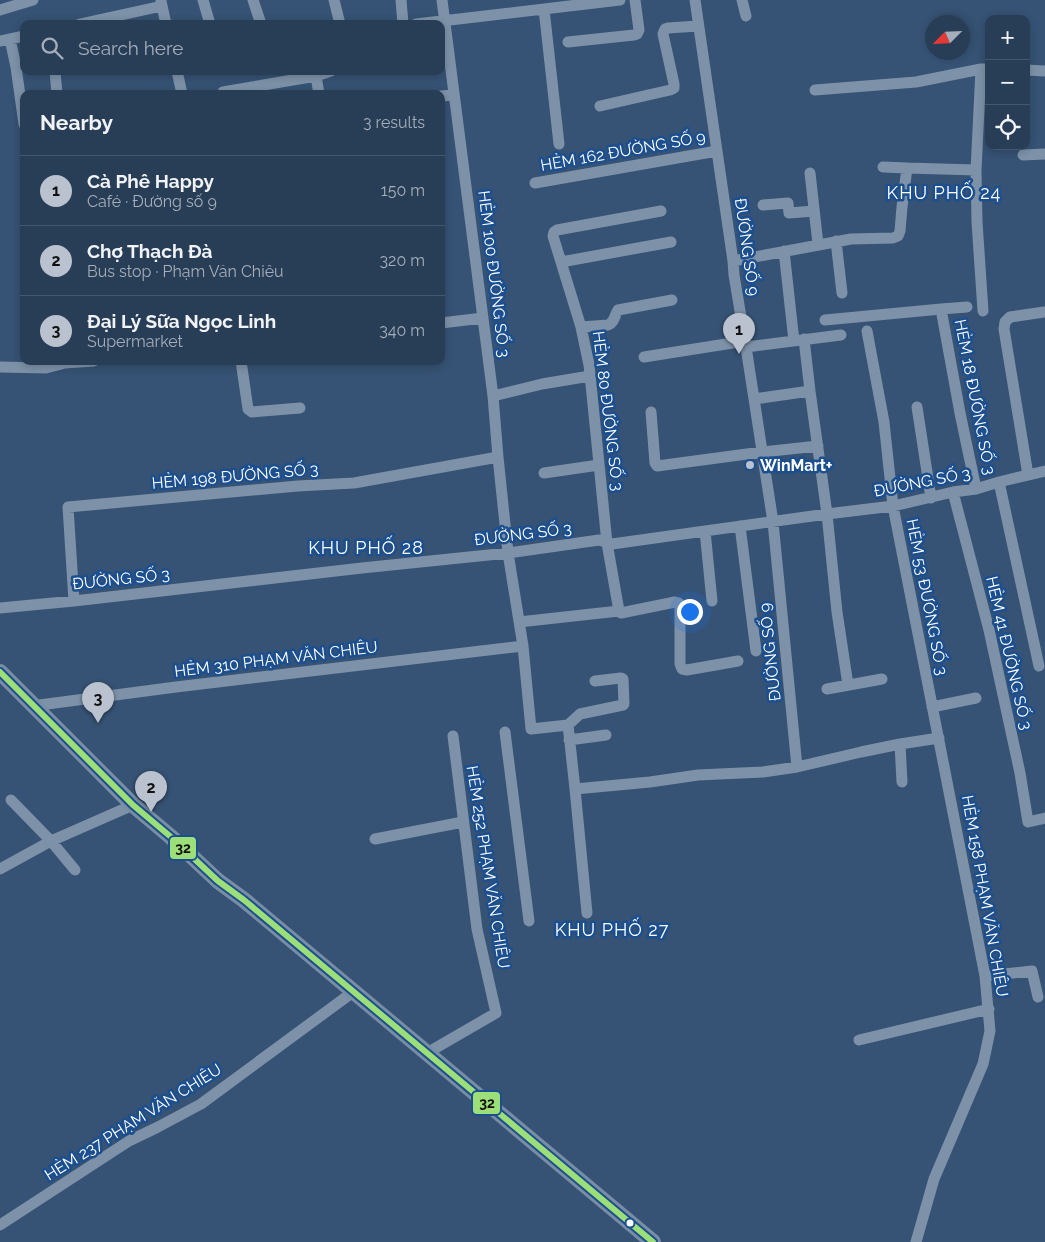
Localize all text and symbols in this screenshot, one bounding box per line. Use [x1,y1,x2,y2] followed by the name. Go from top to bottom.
[925,15,970,60] north arrow
[985,15,1030,150] map controls
[985,15,1030,60] button: +
[20,20,445,75] search box
[38,34,66,62] icon: search
[78,37,184,59] text: Search here
[985,60,1030,105] button: −
[985,105,1030,150] button: locate
[40,110,113,135] text: Nearby
[363,113,425,132] text: 3 results
[539,125,707,175] street label: HẺM 162 ĐƯỜNG SỐ 9
[87,170,214,192] text: Cà Phê Happy
[887,180,1001,203] district label: KHU PHỐ 24
[52,181,60,200] text: 1
[381,181,425,200] text: 150 m
[474,189,516,359] street label: HẺM 100 ĐƯỜNG SỐ 3
[87,192,217,211] text: Café · Đường số 9
[731,197,765,297] street label: ĐƯỜNG SỐ 9
[87,240,212,262] text: Chợ Thạch Đà
[51,251,61,270] text: 2
[380,251,425,270] text: 320 m
[87,262,284,281] text: Bus stop · Phạm Văn Chiêu
[87,310,276,332] text: Đại Lý Sữa Ngọc Linh
[723,313,755,354] pin: 1
[951,317,1001,476] street label: HẺM 18 ĐƯỜNG SỐ 3
[52,321,60,340] text: 3
[379,321,425,340] text: 340 m
[589,330,629,492] street label: HẺM 80 ĐƯỜNG SỐ 3
[87,332,183,351] text: Supermarket
[760,456,833,475] place label: WinMart+
[151,457,319,493] street label: HẺM 198 ĐƯỜNG SỐ 3
[744,459,756,471] marker: WinMart+
[872,461,972,501] street label: ĐƯỜNG SỐ 3
[473,517,573,549] street label: ĐƯỜNG SỐ 3
[903,517,953,677] street label: HẺM 53 ĐƯỜNG SỐ 3
[308,535,424,558] district label: KHU PHỐ 28
[71,562,171,594] street label: ĐƯỜNG SỐ 3
[982,574,1038,732] street label: HẺM 41 ĐƯỜNG SỐ 3
[677,599,703,625] your location
[753,602,785,702] street label: ĐƯỜNG SỐ 9
[173,636,379,681] street label: HẺM 310 PHẠM VĂN CHIÊU
[82,682,114,723] pin: 3
[463,764,514,970] street label: HẺM 252 PHẠM VĂN CHIÊU
[135,771,167,812] pin: 2
[958,793,1013,998] street label: HẺM 158 PHẠM VĂN CHIÊU
[169,836,197,860] line badge: 32
[175,840,191,856] text: 32
[555,917,669,940] district label: KHU PHỐ 27
[41,1059,225,1184] street label: HẺM 237 PHẠM VĂN CHIÊU
[472,1091,501,1115] line badge: 32
[479,1095,495,1111] text: 32
[625,1218,635,1228] unlabelled marker

